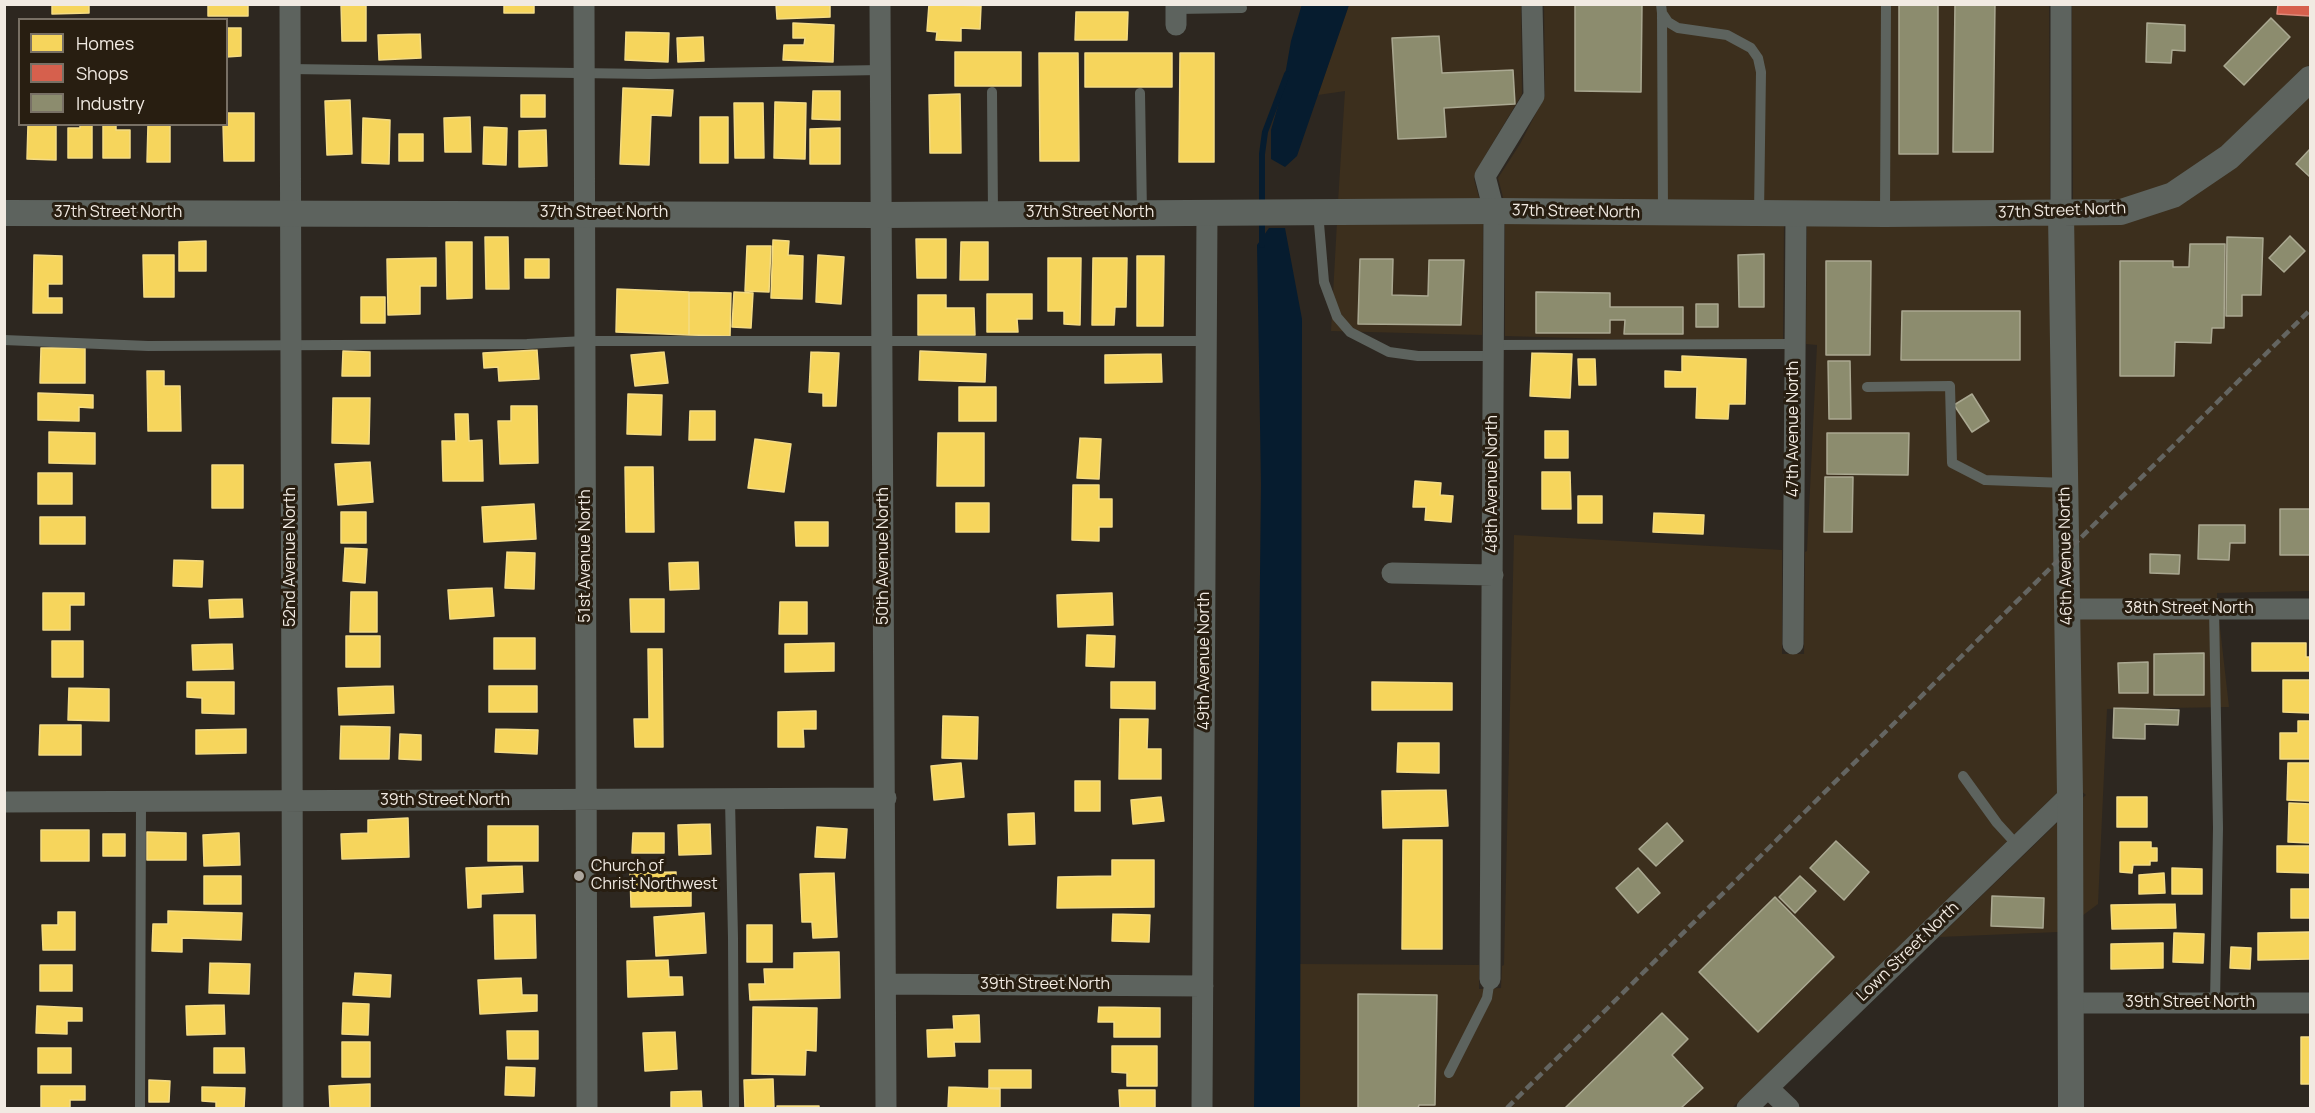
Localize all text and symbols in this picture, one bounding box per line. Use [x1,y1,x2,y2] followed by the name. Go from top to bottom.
[18,18,228,126] legend
[76,31,134,55] text: Homes
[76,61,128,85] text: Shops
[76,91,145,115] text: Industry
[1998,199,2126,223] street label: 37th Street North
[1512,201,1640,223] street label: 37th Street North
[54,203,182,223] street label: 37th Street North
[540,203,668,223] street label: 37th Street North
[1026,203,1154,223] street label: 37th Street North
[1784,361,1804,497] street label: 47th Avenue North
[1483,415,1503,553] street label: 48th Avenue North
[281,487,301,627] street label: 52nd Avenue North
[874,487,894,625] street label: 50th Avenue North
[2055,487,2077,625] street label: 46th Avenue North
[576,489,596,623] street label: 51st Avenue North
[1195,592,1215,730] street label: 49th Avenue North
[2124,599,2254,619] street label: 38th Street North
[380,791,510,811] street label: 39th Street North
[591,857,718,895] place label: Church of Christ Northwest
[572,869,586,883] marker: Church of Christ Northwest
[1853,898,1963,1006] street label: Lown Street North
[980,975,1110,995] street label: 39th Street North
[2125,993,2255,1013] street label: 39th Street North

